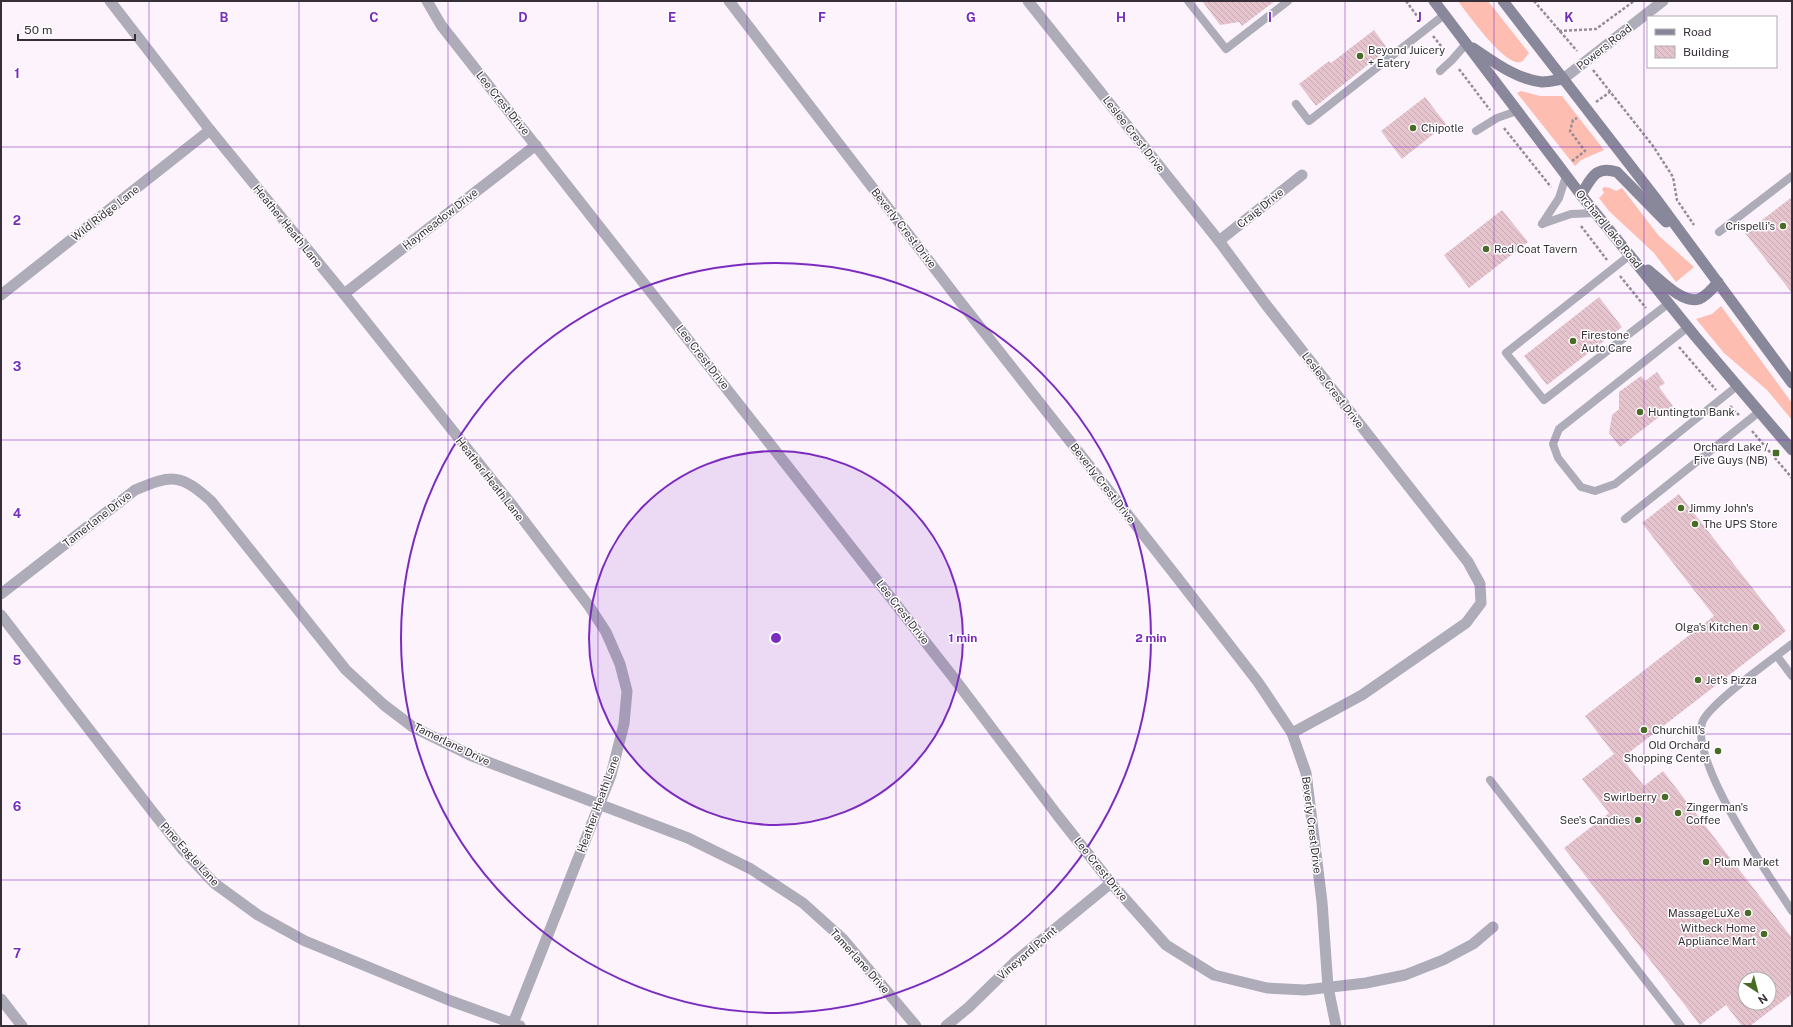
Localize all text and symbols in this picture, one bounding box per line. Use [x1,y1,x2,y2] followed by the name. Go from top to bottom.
[220,10,229,25] text: B
[369,10,379,25] text: C
[518,10,528,25] text: D
[668,10,676,25] text: E
[818,10,826,25] text: F
[966,10,976,25] text: G
[1116,10,1126,25] text: H
[1268,10,1272,25] text: I
[1416,10,1422,25] text: J
[1564,10,1574,25] text: K
[18,16,135,42] scale bar
[1647,16,1777,68] legend
[1574,22,1634,72] street label: Powers Road
[24,23,52,37] text: 50 m
[1683,25,1711,39] text: Road
[1368,44,1445,69] place label: Beyond Juicery + Eatery
[1683,45,1729,59] text: Building
[1355,51,1365,61] marker: Beyond Juicery + Eatery
[14,66,20,81] text: 1
[474,69,532,137] street label: Lee Crest Drive
[1101,94,1167,174] street label: Leslee Crest Drive
[1421,122,1464,134] place label: Chipotle
[1408,123,1418,133] marker: Chipotle
[251,182,325,270] street label: Heather Heath Lane
[69,183,141,243] street label: Wild Ridge Lane
[400,186,480,252] street label: Haymeadow Drive
[869,186,939,270] street label: Beverly Crest Drive
[1234,186,1286,230] street label: Craig Drive
[1574,188,1644,270] street label: Orchard Lake Road
[13,213,21,228] text: 2
[1726,220,1775,232] place label: Crispelli's
[1778,221,1788,231] marker: Crispelli's
[1494,243,1577,255] place label: Red Coat Tavern
[1481,244,1491,254] marker: Red Coat Tavern
[674,323,732,391] street label: Lee Crest Drive
[1581,329,1632,354] place label: Firestone Auto Care
[1568,336,1578,346] marker: Firestone Auto Care
[1300,350,1366,430] street label: Leslee Crest Drive
[13,359,22,374] text: 3
[1648,406,1735,418] place label: Huntington Bank
[1635,407,1645,417] marker: Huntington Bank
[454,435,526,523] street label: Heather Heath Lane
[1068,441,1138,525] street label: Beverly Crest Drive
[1693,441,1768,466] place label: Orchard Lake / Five Guys (NB)
[1771,448,1781,458] marker: Orchard Lake / Five Guys (NB)
[61,489,133,549] street label: Tamerlane Drive
[1689,502,1754,514] place label: Jimmy John's
[1676,503,1686,513] marker: Jimmy John's
[13,506,22,521] text: 4
[1703,518,1778,530] place label: The UPS Store
[1690,519,1700,529] marker: The UPS Store
[874,578,932,646] street label: Lee Crest Drive
[1675,621,1748,633] place label: Olga's Kitchen
[1751,622,1761,632] marker: Olga's Kitchen
[769,631,783,645] centre of rings
[949,631,977,645] text: 1 min
[1135,631,1167,645] text: 2 min
[13,653,22,668] text: 5
[1706,674,1757,686] place label: Jet's Pizza
[1693,675,1703,685] marker: Jet's Pizza
[412,720,492,768] street label: Tamerlane Drive
[1652,724,1706,736] place label: Churchill's
[1639,725,1649,735] marker: Churchill's
[1624,739,1710,764] place label: Old Orchard Shopping Center
[1713,746,1723,756] marker: Old Orchard Shopping Center
[575,754,621,854] street label: Heather Heath Lane
[1300,776,1324,874] street label: Beverly Crest Drive
[1603,791,1657,803] place label: Swirlberry
[1660,792,1670,802] marker: Swirlberry
[13,799,22,814] text: 6
[1686,801,1748,826] place label: Zingerman's Coffee
[1673,808,1683,818] marker: Zingerman's Coffee
[1560,814,1630,826] place label: See's Candies
[1633,815,1643,825] marker: See's Candies
[158,820,222,888] street label: Pine Eagle Lane
[1072,835,1130,903] street label: Lee Crest Drive
[1714,856,1779,868] place label: Plum Market
[1701,857,1711,867] marker: Plum Market
[1668,907,1740,919] place label: MassageLuXe
[1743,908,1753,918] marker: MassageLuXe
[1678,922,1756,947] place label: Witbeck Home Appliance Mart
[995,924,1059,982] street label: Vineyard Point
[828,926,892,996] street label: Tamerlane Drive
[1759,929,1769,939] marker: Witbeck Home Appliance Mart
[13,946,21,961] text: 7
[1737,971,1777,1011] north arrow
[1756,992,1770,1006] text: N

